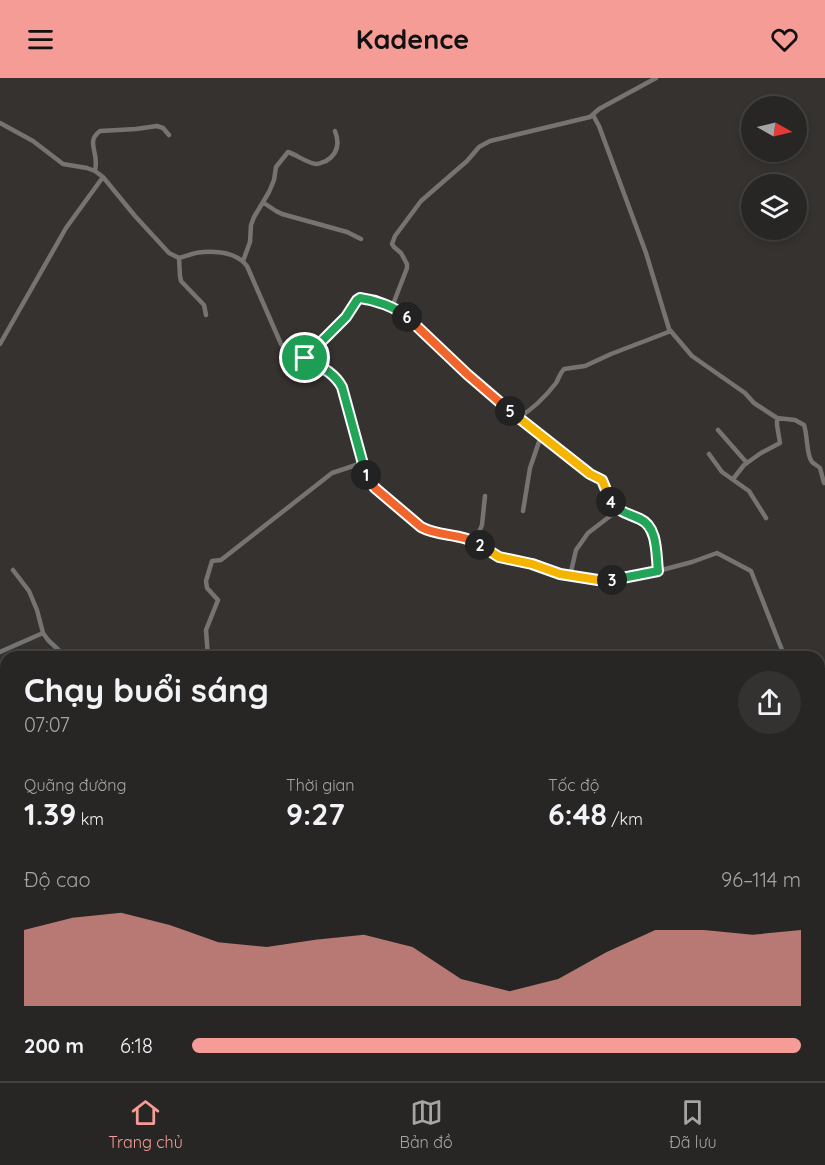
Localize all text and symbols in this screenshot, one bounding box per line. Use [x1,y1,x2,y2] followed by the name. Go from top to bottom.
[356,22,469,56] text: Kadence
[24,23,57,56] icon: menu
[768,23,801,56] icon: heart
[741,96,807,162] north arrow
[741,96,807,240] map controls
[741,174,807,240] button: layers
[392,302,422,332] pin: 6
[403,307,411,327] text: 6
[279,332,330,383] pin
[288,341,321,374] icon: arrive
[495,396,525,426] pin: 5
[505,401,515,421] text: 5
[351,460,381,490] pin: 1
[363,465,369,485] text: 1
[596,487,626,517] pin: 4
[606,492,616,512] text: 4
[465,530,495,560] pin: 2
[475,535,485,555] text: 2
[597,565,627,595] pin: 3
[608,570,616,590] text: 3
[24,669,269,710] text: Chạy buổi sáng
[738,671,801,734] button: share
[24,712,70,737] text: 07:07
[24,775,127,795] text: Quãng đường
[286,775,355,795] text: Thời gian
[548,775,599,795] text: Tốc độ
[24,795,76,833] text: 1.39
[286,795,345,833] text: 9:27
[548,795,607,833] text: 6:48
[76,809,104,829] text: km
[607,809,643,829] text: /km
[24,867,90,892] text: Độ cao
[721,867,801,892] text: 96–114 m
[24,1033,84,1058] text: 200 m
[120,1033,153,1058] text: 6:18
[108,1096,183,1152] tab: Trang chủ
[399,1096,453,1152] tab: Bản đồ
[669,1096,717,1152] tab: Đã lưu

